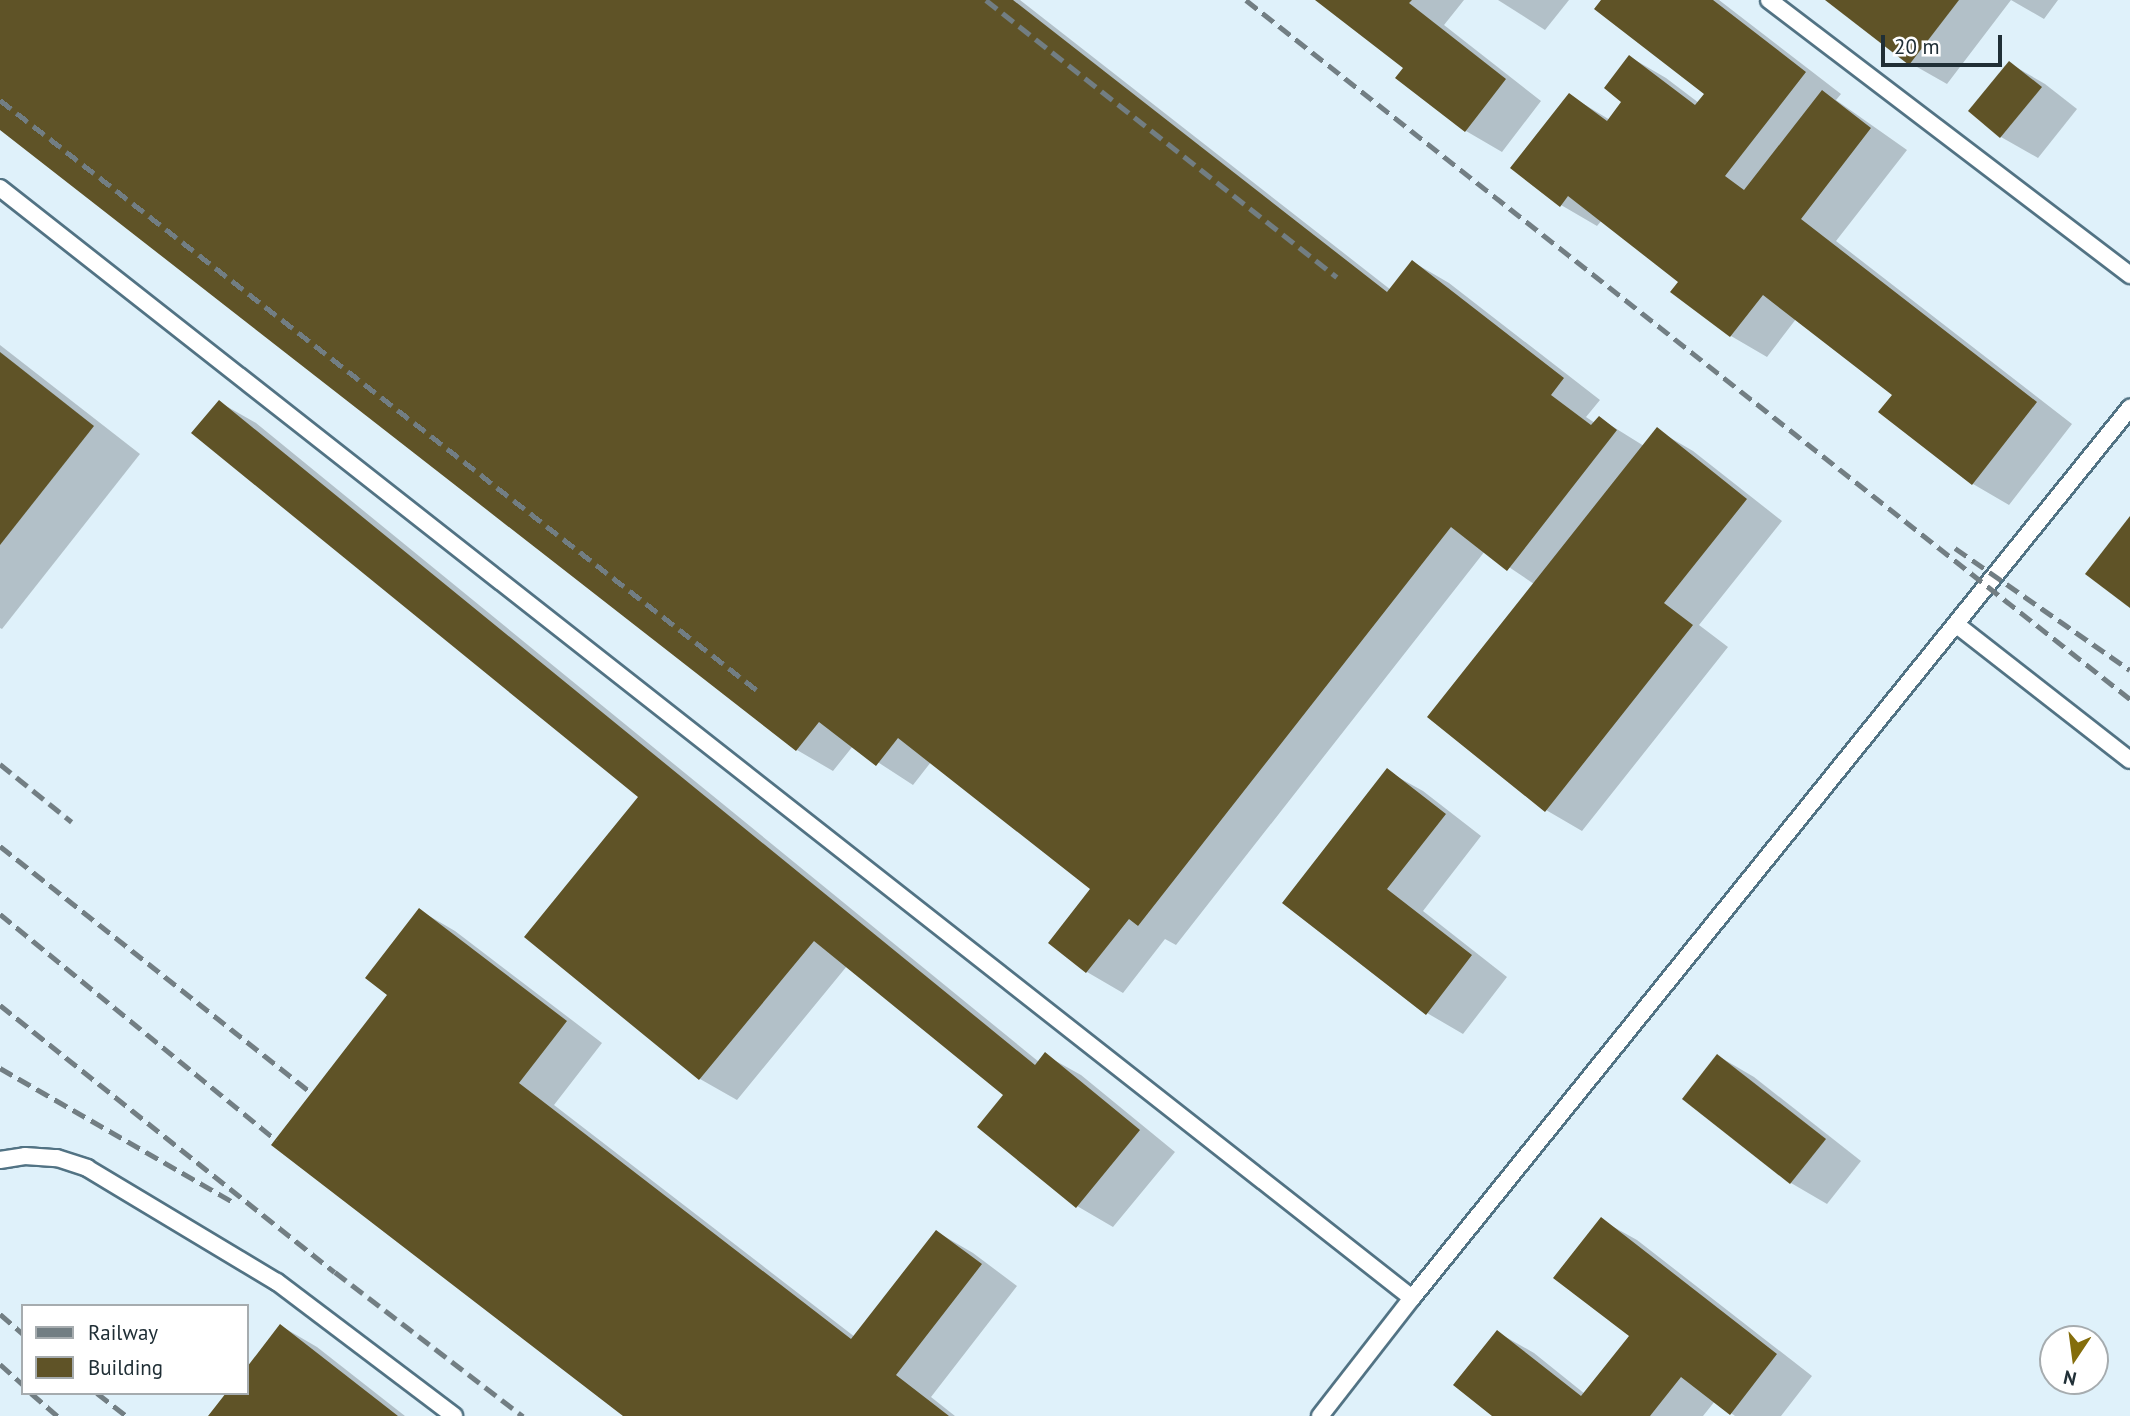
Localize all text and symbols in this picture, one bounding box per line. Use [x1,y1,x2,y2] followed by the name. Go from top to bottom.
[1885,21,2006,65] scale bar
[1894,33,1940,60] text: 20 m
[21,1304,248,1395] legend
[88,1319,158,1346] text: Railway
[2039,1325,2109,1395] north arrow
[88,1354,163,1381] text: Building
[2061,1365,2079,1392] text: N

